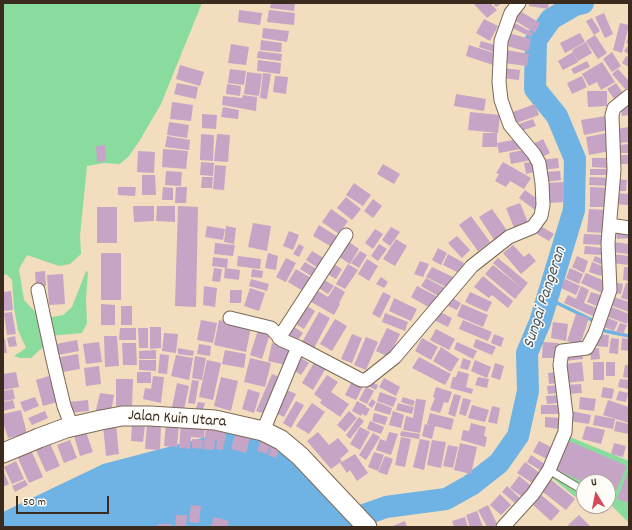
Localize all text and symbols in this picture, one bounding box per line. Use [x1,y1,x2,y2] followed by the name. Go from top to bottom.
[520,245,572,351] water label: Sungai Pangeran
[127,407,227,433] street label: Jalan Kuin Utara
[576,474,616,514] north arrow
[590,475,598,492] text: U
[18,488,111,514] scale bar
[23,494,46,511] text: 50 m

